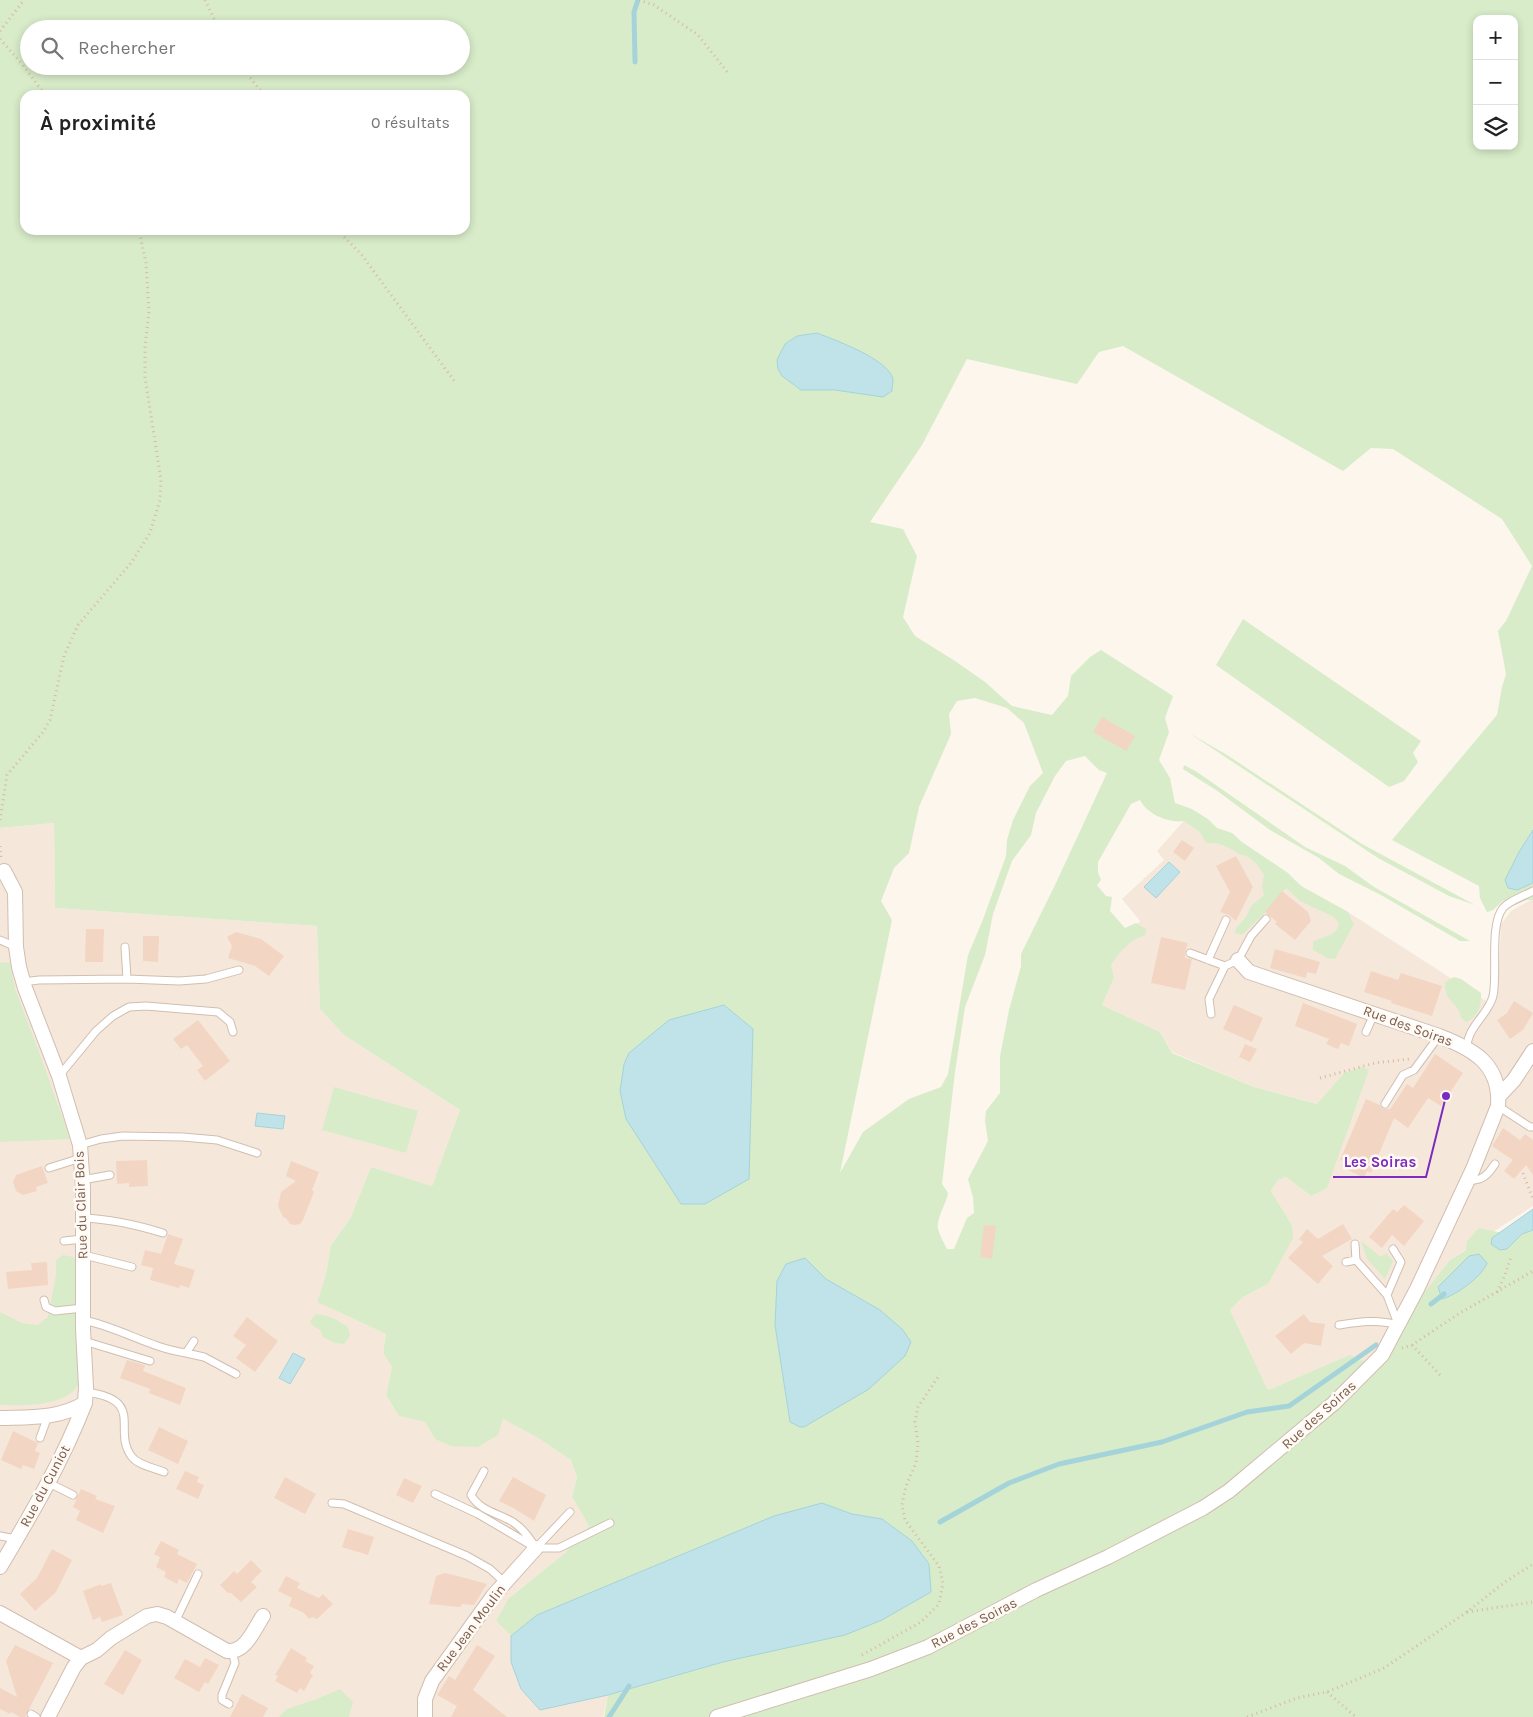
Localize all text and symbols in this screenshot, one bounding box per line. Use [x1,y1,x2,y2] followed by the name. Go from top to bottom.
[1473,15,1518,150] map controls
[1473,15,1518,60] button: +
[20,20,470,75] search box
[38,34,66,62] icon: search
[78,37,175,59] text: Rechercher
[1473,60,1518,105] button: −
[1473,105,1518,150] button: layers
[40,111,156,135] text: À proximité
[371,113,450,132] text: 0 résultats
[1361,1002,1455,1050] street label: Rue des Soiras
[1333,1147,1426,1177] callout: Les Soiras
[71,1151,91,1259] street label: Rue du Clair Bois
[1344,1153,1416,1171] text: Les Soiras
[1278,1377,1360,1453] street label: Rue des Soiras
[16,1442,74,1530] street label: Rue du Cuniot
[433,1581,509,1675] street label: Rue Jean Moulin
[928,1594,1020,1652] street label: Rue des Soiras

